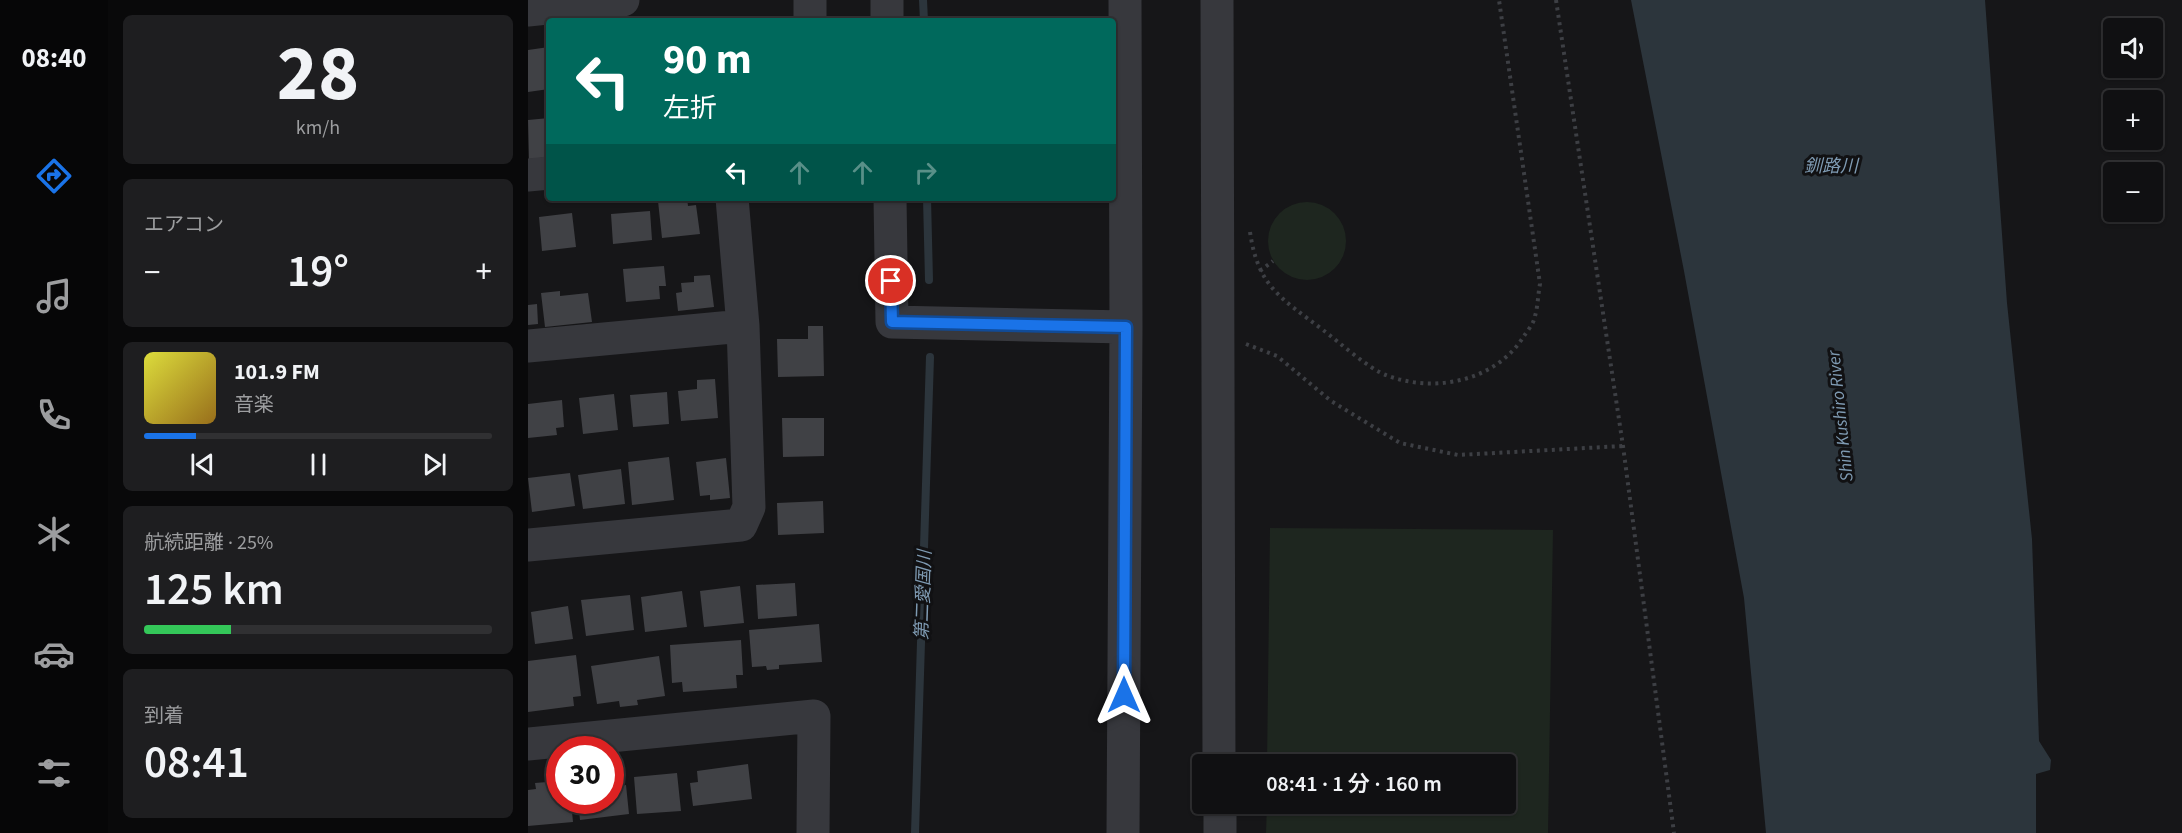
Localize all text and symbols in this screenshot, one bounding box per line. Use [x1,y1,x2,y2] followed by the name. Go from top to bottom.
[2103,18,2163,222] map controls
[2103,18,2163,78] button: sound
[277,19,359,130] text: 28
[663,30,752,90] text: 90 m
[21,39,87,78] text: 08:40
[564,42,642,120] icon: left
[663,89,717,128] text: 左折
[2103,90,2163,150] button: +
[296,114,340,142] text: km/h
[1804,154,1860,179] water label: 釧路川
[33,155,75,197] icon: directions
[720,156,753,189] icon: left
[783,156,816,189] icon: ahead
[846,156,879,189] icon: ahead
[909,156,942,189] icon: right
[2103,162,2163,222] button: −
[144,211,224,239] text: エアコン
[287,240,349,304] text: 19°
[144,249,160,296] text: −
[476,249,492,296] text: +
[865,255,916,306] pin
[874,264,907,297] icon: arrive
[33,275,75,317] icon: music
[1821,348,1860,483] water label: Shin Kushiro River
[234,356,320,388] text: 101.9 FM
[234,391,274,419] text: 音楽
[33,394,75,436] icon: phone
[186,448,219,481] icon: previous
[302,448,335,481] icon: pause
[418,448,451,481] icon: next
[33,513,75,555] icon: climate
[144,529,273,557] text: 航続距離 · 25%
[909,548,938,640] water label: 第二愛国川
[144,558,284,622] text: 125 km
[33,633,75,675] icon: car
[1092,663,1156,727] position arrow
[144,702,184,730] text: 到着
[144,731,249,795] text: 08:41
[546,736,624,814] speed limit sign: 30
[33,752,75,794] icon: filters
[1266,768,1442,800] text: 08:41 · 1 分 · 160 m

